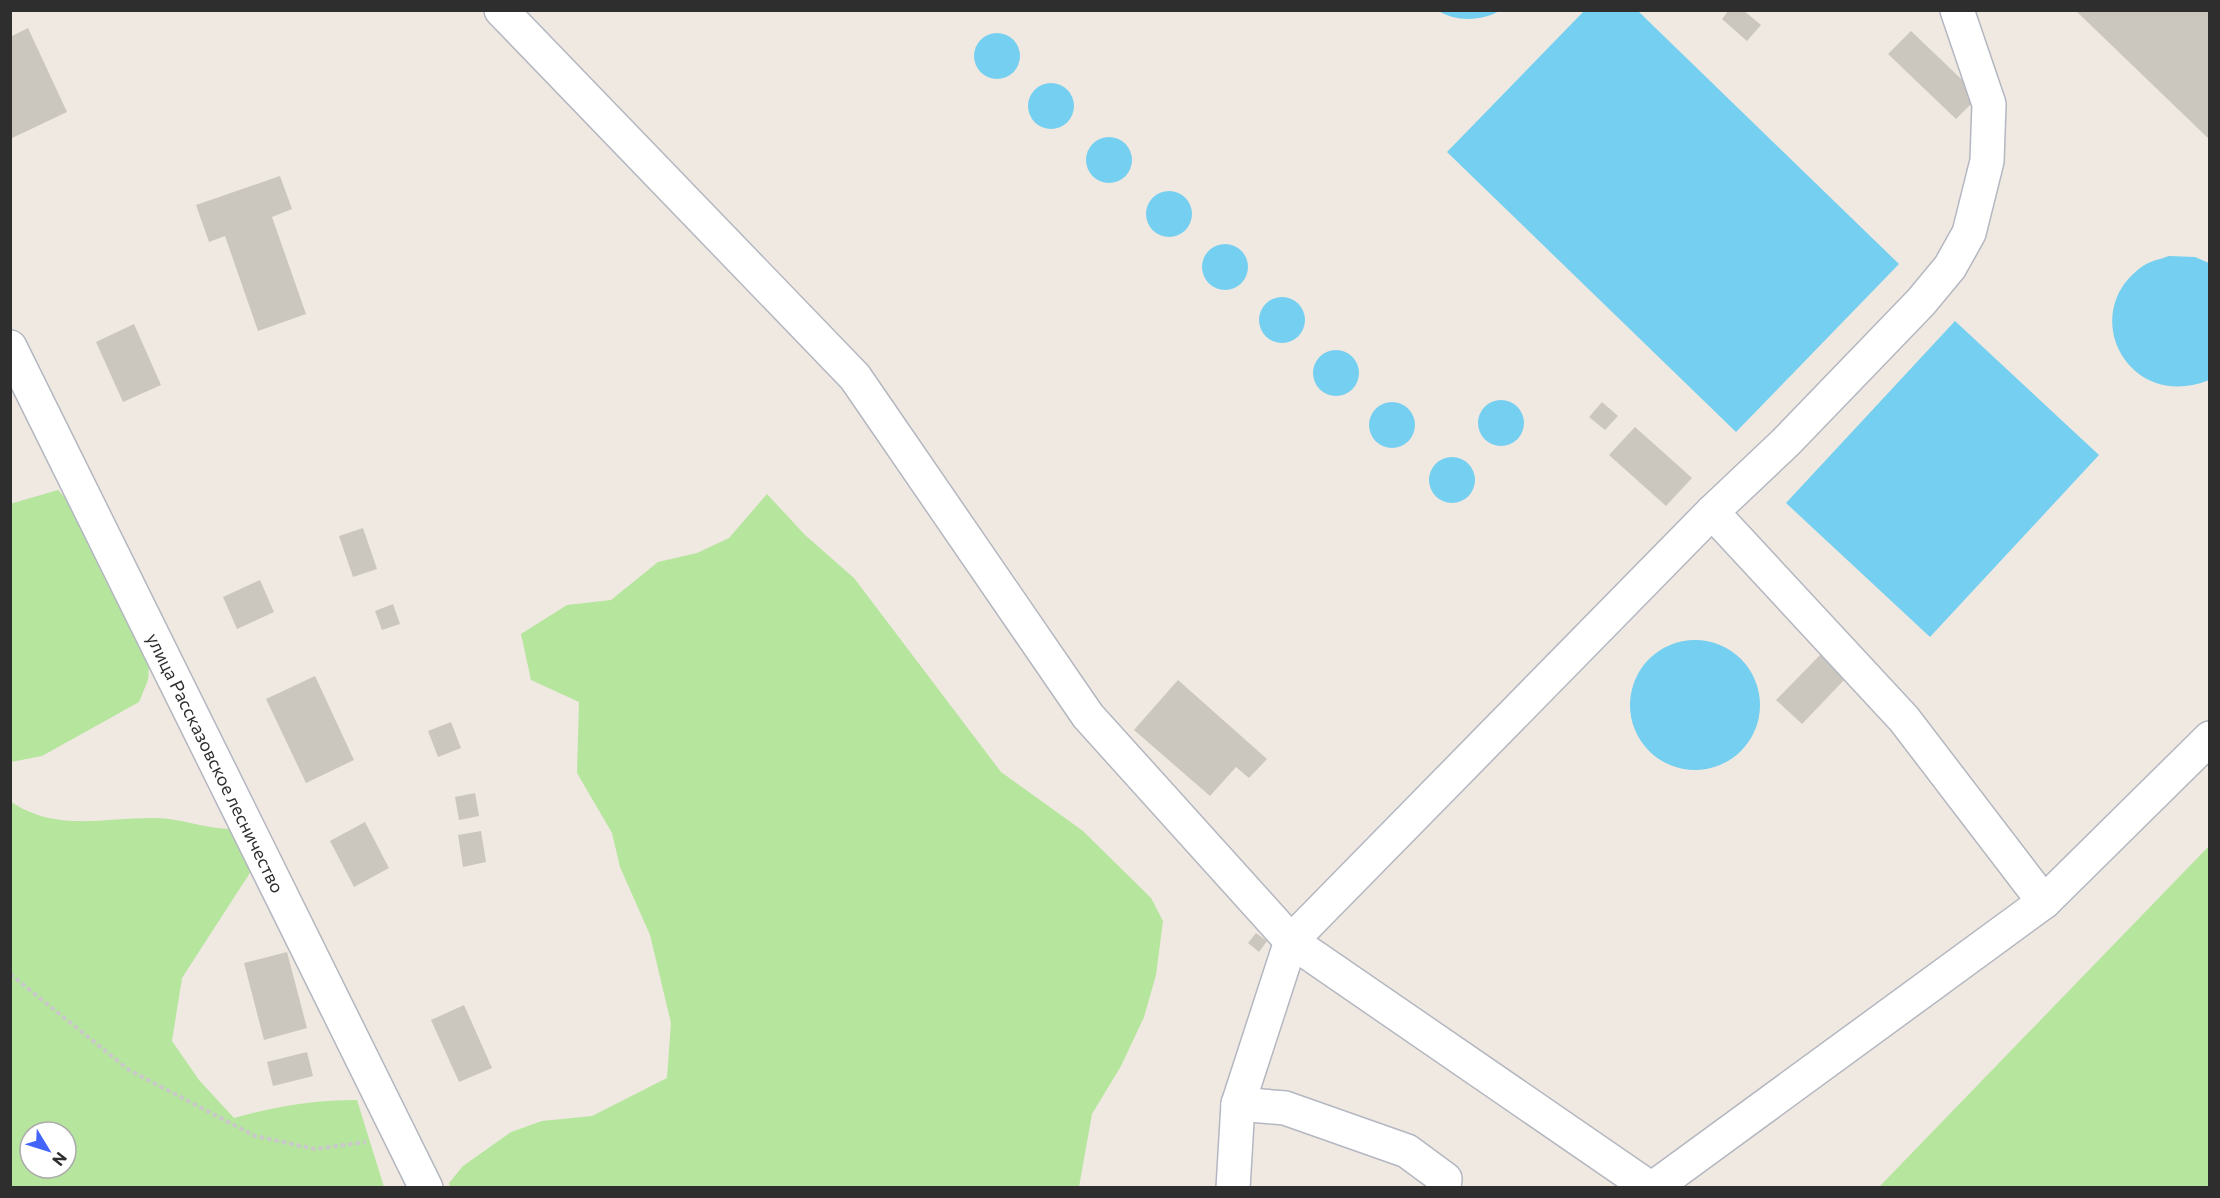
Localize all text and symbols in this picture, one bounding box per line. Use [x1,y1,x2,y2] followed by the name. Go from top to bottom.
[142,629,289,897] street label: улица Рассказовское лесничество
[18,1120,78,1180] north arrow
[49,1149,71,1170] text: N

